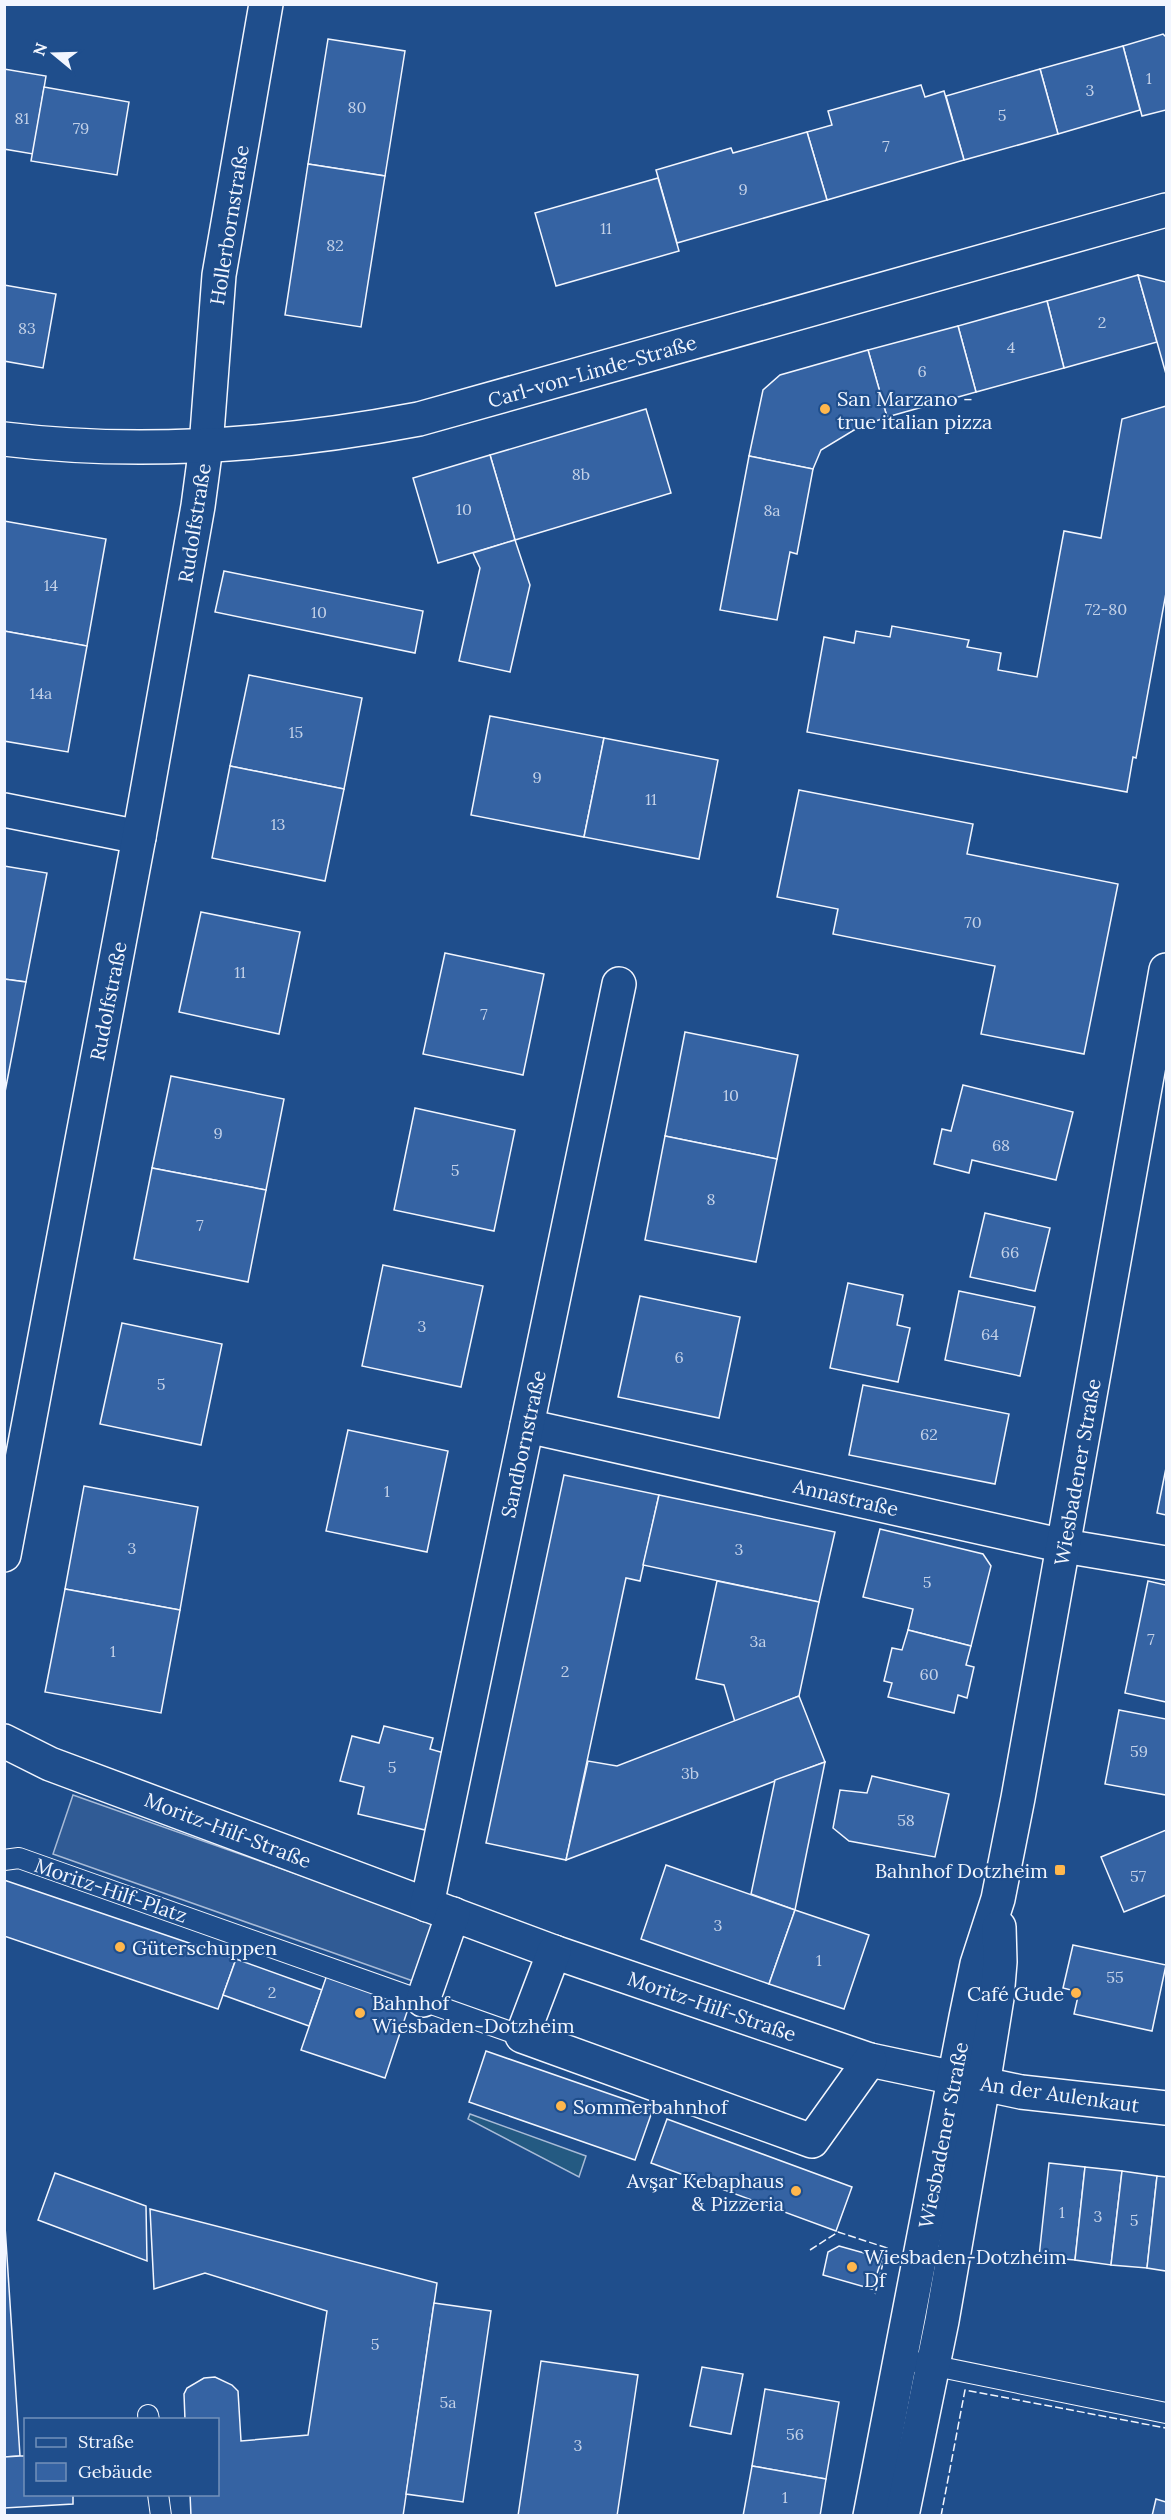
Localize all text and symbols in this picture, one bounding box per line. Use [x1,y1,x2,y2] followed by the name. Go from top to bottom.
[24,24,84,84] north arrow
[28,40,51,58] text: N
[1146,68,1152,88] house number: 1
[1086,80,1095,100] house number: 3
[348,97,367,117] house number: 80
[998,105,1006,125] house number: 5
[15,108,30,128] house number: 81
[73,118,89,138] house number: 79
[882,136,890,156] house number: 7
[204,143,254,307] street label: Hollerbornstraße
[738,179,748,199] house number: 9
[600,218,612,238] house number: 11
[326,235,344,255] house number: 82
[1098,312,1106,332] house number: 2
[18,318,36,338] house number: 83
[485,329,699,413] street label: Carl-von-Linde-Straße
[1007,337,1016,357] house number: 4
[917,361,927,381] house number: 6
[837,386,992,434] place label: San Marzano - true italian pizza
[818,402,832,416] marker: San Marzano - true italian pizza
[172,461,216,585] street label: Rudolfstraße
[572,464,590,484] house number: 8b
[456,499,472,519] house number: 10
[763,500,781,520] house number: 8a
[44,575,59,595] house number: 14
[1085,599,1127,619] house number: 72-80
[311,602,327,622] house number: 10
[30,683,52,703] house number: 14a
[289,722,303,742] house number: 15
[532,767,542,787] house number: 9
[645,789,657,809] house number: 11
[271,814,285,834] house number: 13
[964,912,982,932] house number: 70
[84,939,132,1063] street label: Rudolfstraße
[234,962,246,982] house number: 11
[480,1004,488,1024] house number: 7
[723,1085,739,1105] house number: 10
[213,1123,223,1143] house number: 9
[992,1135,1010,1155] house number: 68
[451,1160,459,1180] house number: 5
[707,1189,716,1209] house number: 8
[196,1215,204,1235] house number: 7
[1001,1242,1019,1262] house number: 66
[418,1316,427,1336] house number: 3
[981,1324,999,1344] house number: 64
[674,1347,684,1367] house number: 6
[495,1368,551,1520] street label: Sandbornstraße
[157,1374,165,1394] house number: 5
[1048,1376,1106,1567] street label: Wiesbadener Straße
[920,1424,938,1444] house number: 62
[790,1473,901,1521] street label: Annastraße
[384,1481,390,1501] house number: 1
[128,1538,137,1558] house number: 3
[735,1539,744,1559] house number: 3
[923,1572,931,1592] house number: 5
[1147,1629,1155,1649] house number: 7
[749,1631,767,1651] house number: 3a
[110,1641,116,1661] house number: 1
[561,1661,569,1681] house number: 2
[919,1664,939,1684] house number: 60
[1130,1741,1148,1761] house number: 59
[388,1757,396,1777] house number: 5
[681,1763,699,1783] house number: 3b
[141,1787,315,1873] street label: Moritz-Hilf-Straße
[897,1810,915,1830] house number: 58
[31,1852,191,1928] street label: Moritz-Hilf-Platz
[875,1858,1048,1883] place label: Bahnhof Dotzheim
[1053,1863,1067,1877] marker: Bahnhof Dotzheim
[1130,1866,1147,1886] house number: 57
[714,1915,723,1935] house number: 3
[132,1935,277,1960] place label: Güterschuppen
[113,1940,127,1954] marker: Güterschuppen
[816,1950,822,1970] house number: 1
[624,1965,800,2047] street label: Moritz-Hilf-Straße
[1106,1967,1124,1987] house number: 55
[967,1981,1064,2006] place label: Café Gude
[268,1982,276,2002] house number: 2
[1069,1986,1083,2000] marker: Café Gude
[372,1990,575,2038] place label: Bahnhof Wiesbaden-Dotzheim
[353,2006,367,2020] marker: Bahnhof Wiesbaden-Dotzheim
[913,2040,973,2230] street label: Wiesbadener Straße
[978,2070,1141,2118] street label: An der Aulenkaut
[573,2094,729,2119] place label: Sommerbahnhof
[554,2099,568,2113] marker: Sommerbahnhof
[626,2168,784,2216] place label: Avşar Kebaphaus & Pizzeria
[789,2184,803,2198] marker: Avşar Kebaphaus & Pizzeria
[1059,2202,1065,2222] house number: 1
[1094,2206,1103,2226] house number: 3
[1130,2210,1138,2230] house number: 5
[864,2244,1067,2292] place label: Wiesbaden-Dotzheim Df
[845,2260,859,2274] marker: Wiesbaden-Dotzheim Df
[371,2334,379,2354] house number: 5
[440,2392,456,2412] house number: 5a
[24,2418,219,2496] legend
[786,2424,804,2444] house number: 56
[78,2430,134,2453] text: Straße
[574,2435,583,2455] house number: 3
[78,2460,153,2483] text: Gebäude
[782,2487,788,2507] house number: 1

